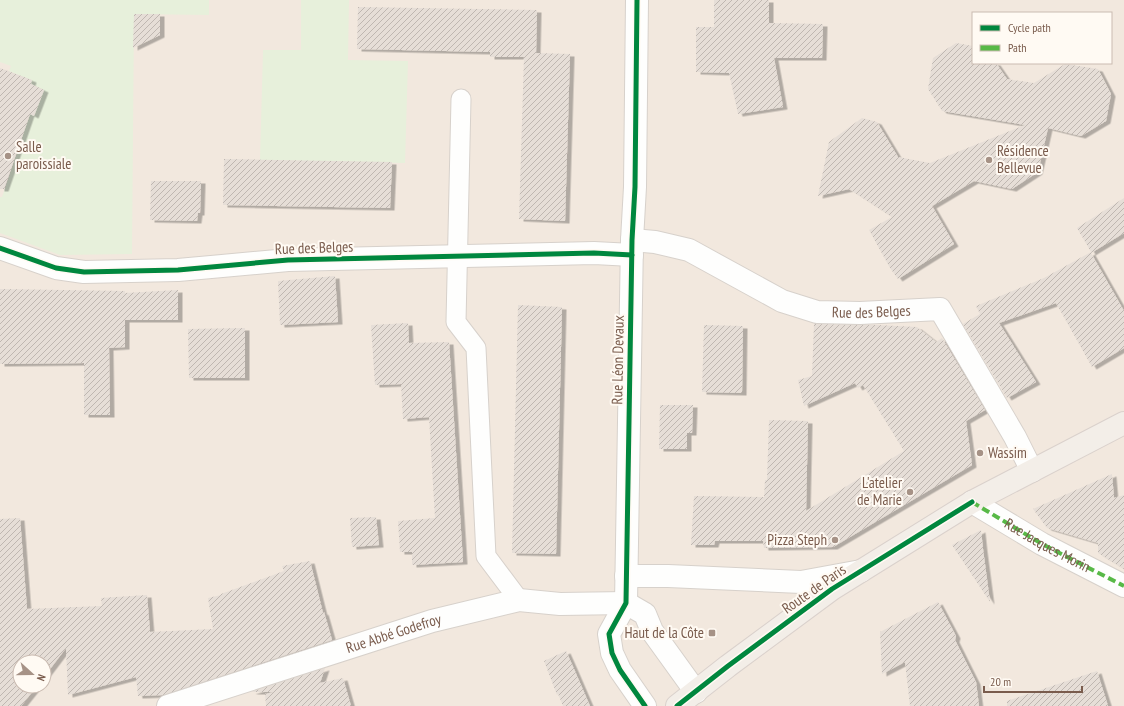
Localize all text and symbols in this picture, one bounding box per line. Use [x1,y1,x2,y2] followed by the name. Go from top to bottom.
[972,12,1112,64] legend
[1008,20,1051,35] text: Cycle path
[1008,40,1026,55] text: Path
[16,137,71,173] place label: Salle paroissiale
[997,141,1049,177] place label: Résidence Bellevue
[3,151,13,161] marker: Salle paroissiale
[984,155,994,165] marker: Résidence Bellevue
[274,237,354,258] street label: Rue des Belges
[832,300,911,322] street label: Rue des Belges
[607,315,628,405] street label: Rue Léon Devaux
[988,443,1027,462] place label: Wassim
[975,448,985,458] marker: Wassim
[857,473,903,509] place label: L'atelier de Marie
[905,487,915,497] marker: L'atelier de Marie
[1001,514,1094,576] street label: Rue Jacques Morin
[767,530,827,549] place label: Pizza Steph
[830,535,840,545] marker: Pizza Steph
[778,560,849,617] street label: Route de Paris
[344,609,443,657] street label: Rue Abbé Godefroy
[624,623,704,642] place label: Haut de la Côte
[707,628,717,638] marker: Haut de la Côte
[12,654,52,694] north arrow
[984,668,1082,694] scale bar
[34,672,49,683] text: N
[990,674,1011,689] text: 20 m

